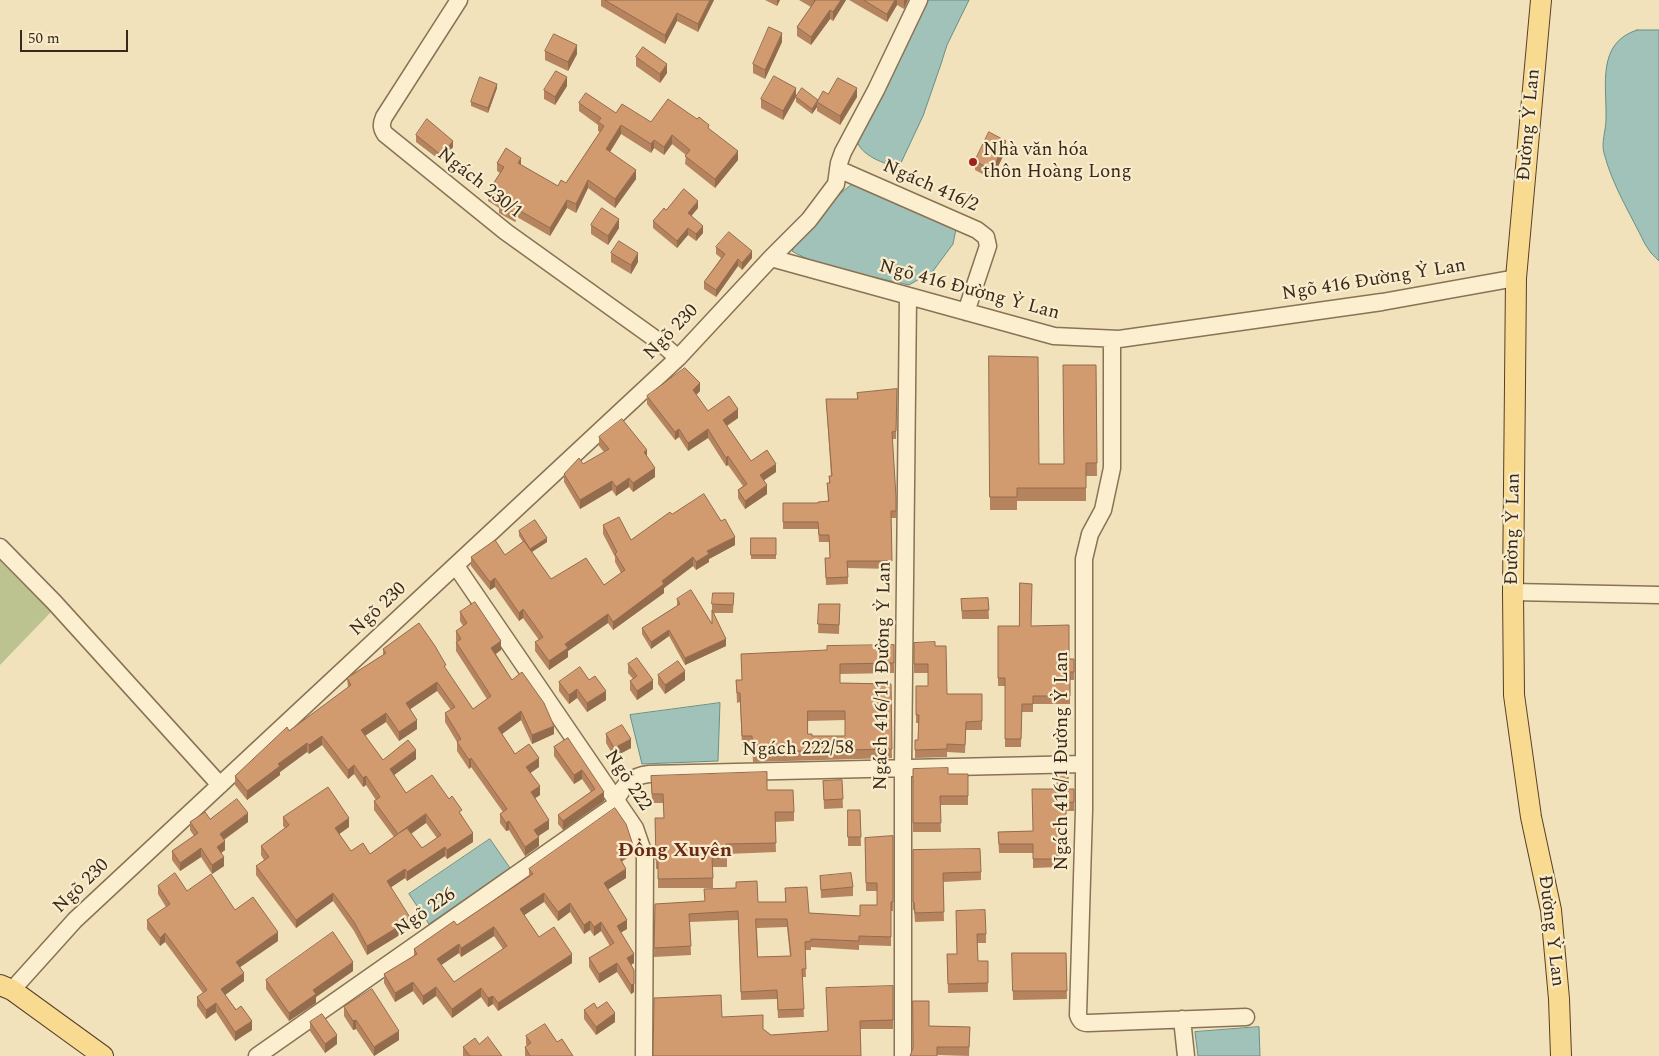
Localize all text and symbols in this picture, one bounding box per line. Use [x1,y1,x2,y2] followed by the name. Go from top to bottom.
[22,20,130,52] scale bar
[28,27,60,50] text: 50 m
[1514,68,1546,182] street label: Đường Ỷ Lan
[983,140,1132,184] place label: Nhà văn hóa thôn Hoàng Long
[432,144,526,224] street label: Ngách 230/1
[879,156,981,218] street label: Ngách 416/2
[967,156,979,168] marker: Nhà văn hóa thôn Hoàng Long
[1280,255,1468,307] street label: Ngõ 416 Đường Ỷ Lan
[876,256,1062,326] street label: Ngõ 416 Đường Ỷ Lan
[640,300,704,366] street label: Ngõ 230
[1502,473,1526,585] street label: Đường Ỷ Lan
[871,561,897,791] street label: Ngách 416/11 Đường Ỷ Lan
[346,578,412,642] street label: Ngõ 230
[1052,651,1074,871] street label: Ngách 416/1 Đường Ỷ Lan
[742,738,854,762] street label: Ngách 222/58
[598,746,656,816] street label: Ngõ 222
[618,840,732,864] district label: Đổng Xuyên
[49,855,115,919] street label: Ngõ 230
[1532,874,1568,988] street label: Đường Ỷ Lan
[391,884,461,942] street label: Ngõ 226

